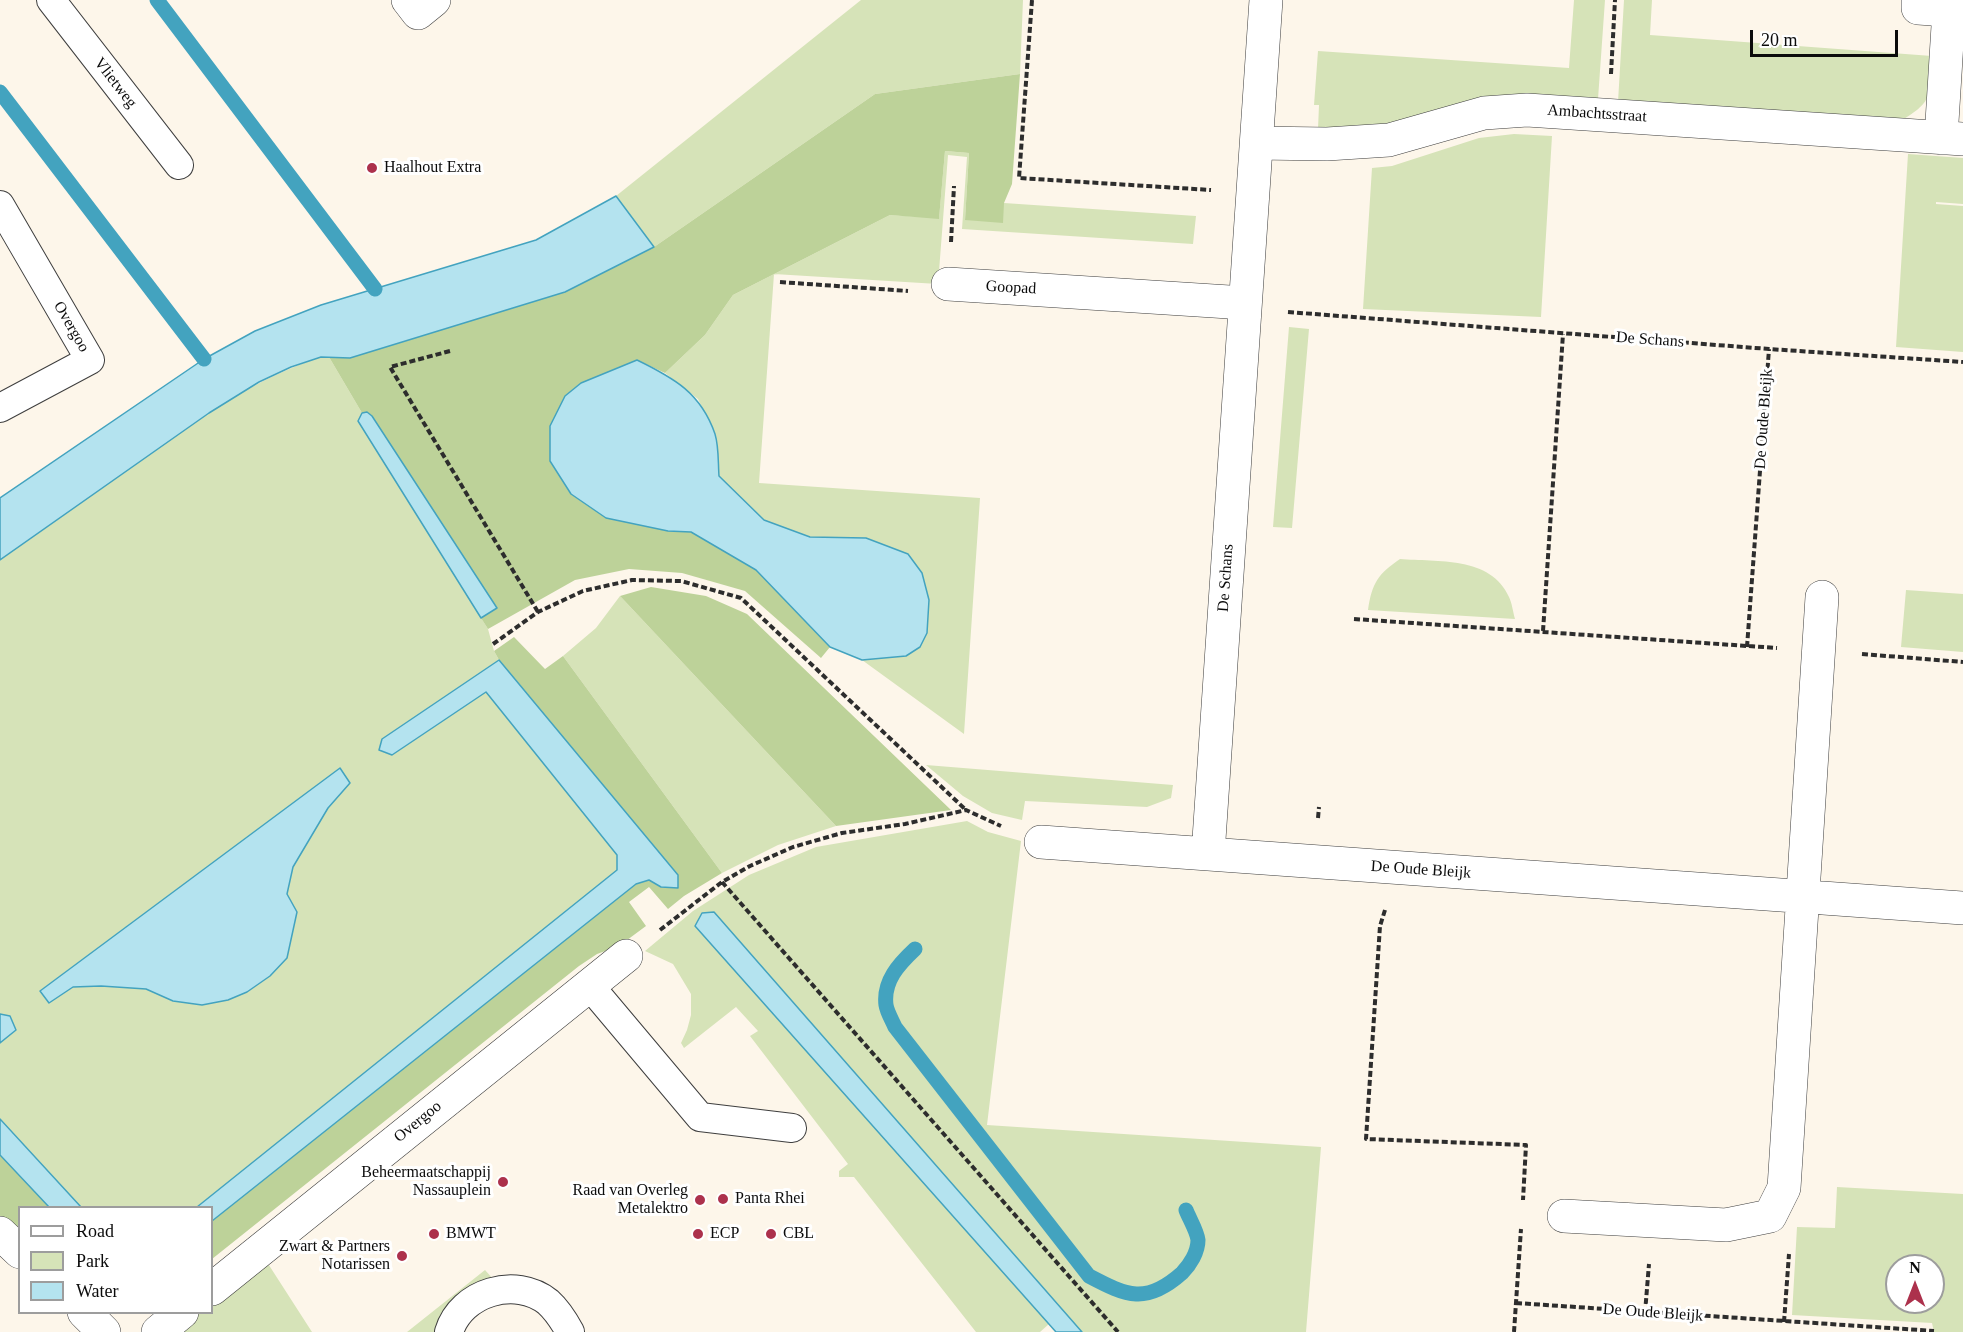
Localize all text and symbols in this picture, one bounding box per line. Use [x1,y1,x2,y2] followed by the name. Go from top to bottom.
[1753,18,1902,56] scale bar
[1761,30,1798,50] text: 20 m
[89,54,141,112] street label: Vlietweg
[1547,101,1647,127] street label: Ambachtsstraat
[384,158,481,178] place label: Haalhout Extra
[365,161,379,175] marker: Haalhout Extra
[985,277,1037,299] street label: Goopad
[49,298,93,356] street label: Overgoo
[1615,328,1685,352] street label: De Schans
[1751,368,1777,470] street label: De Oude Bleijk
[1214,543,1238,613] street label: De Schans
[1370,857,1472,883] street label: De Oude Bleijk
[390,1097,446,1147] street label: Overgoo
[361,1163,491,1201] place label: Beheermaatschappij Nassauplein
[496,1175,510,1189] marker: Beheermaatschappij Nassauplein
[572,1181,688,1219] place label: Raad van Overleg Metalektro
[735,1189,805,1209] place label: Panta Rhei
[716,1192,730,1206] marker: Panta Rhei
[693,1193,707,1207] marker: Raad van Overleg Metalektro
[18,1206,213,1314] legend
[76,1221,114,1241] text: Road
[446,1224,496,1244] place label: BMWT
[710,1224,739,1244] place label: ECP
[783,1224,814,1244] place label: CBL
[427,1227,441,1241] marker: BMWT
[691,1227,705,1241] marker: ECP
[764,1227,778,1241] marker: CBL
[279,1237,390,1275] place label: Zwart & Partners Notarissen
[395,1249,409,1263] marker: Zwart & Partners Notarissen
[76,1251,109,1271] text: Park
[1885,1254,1945,1314] north arrow
[1909,1259,1921,1276] text: N
[76,1281,119,1301] text: Water
[1602,1300,1704,1326] street label: De Oude Bleijk

